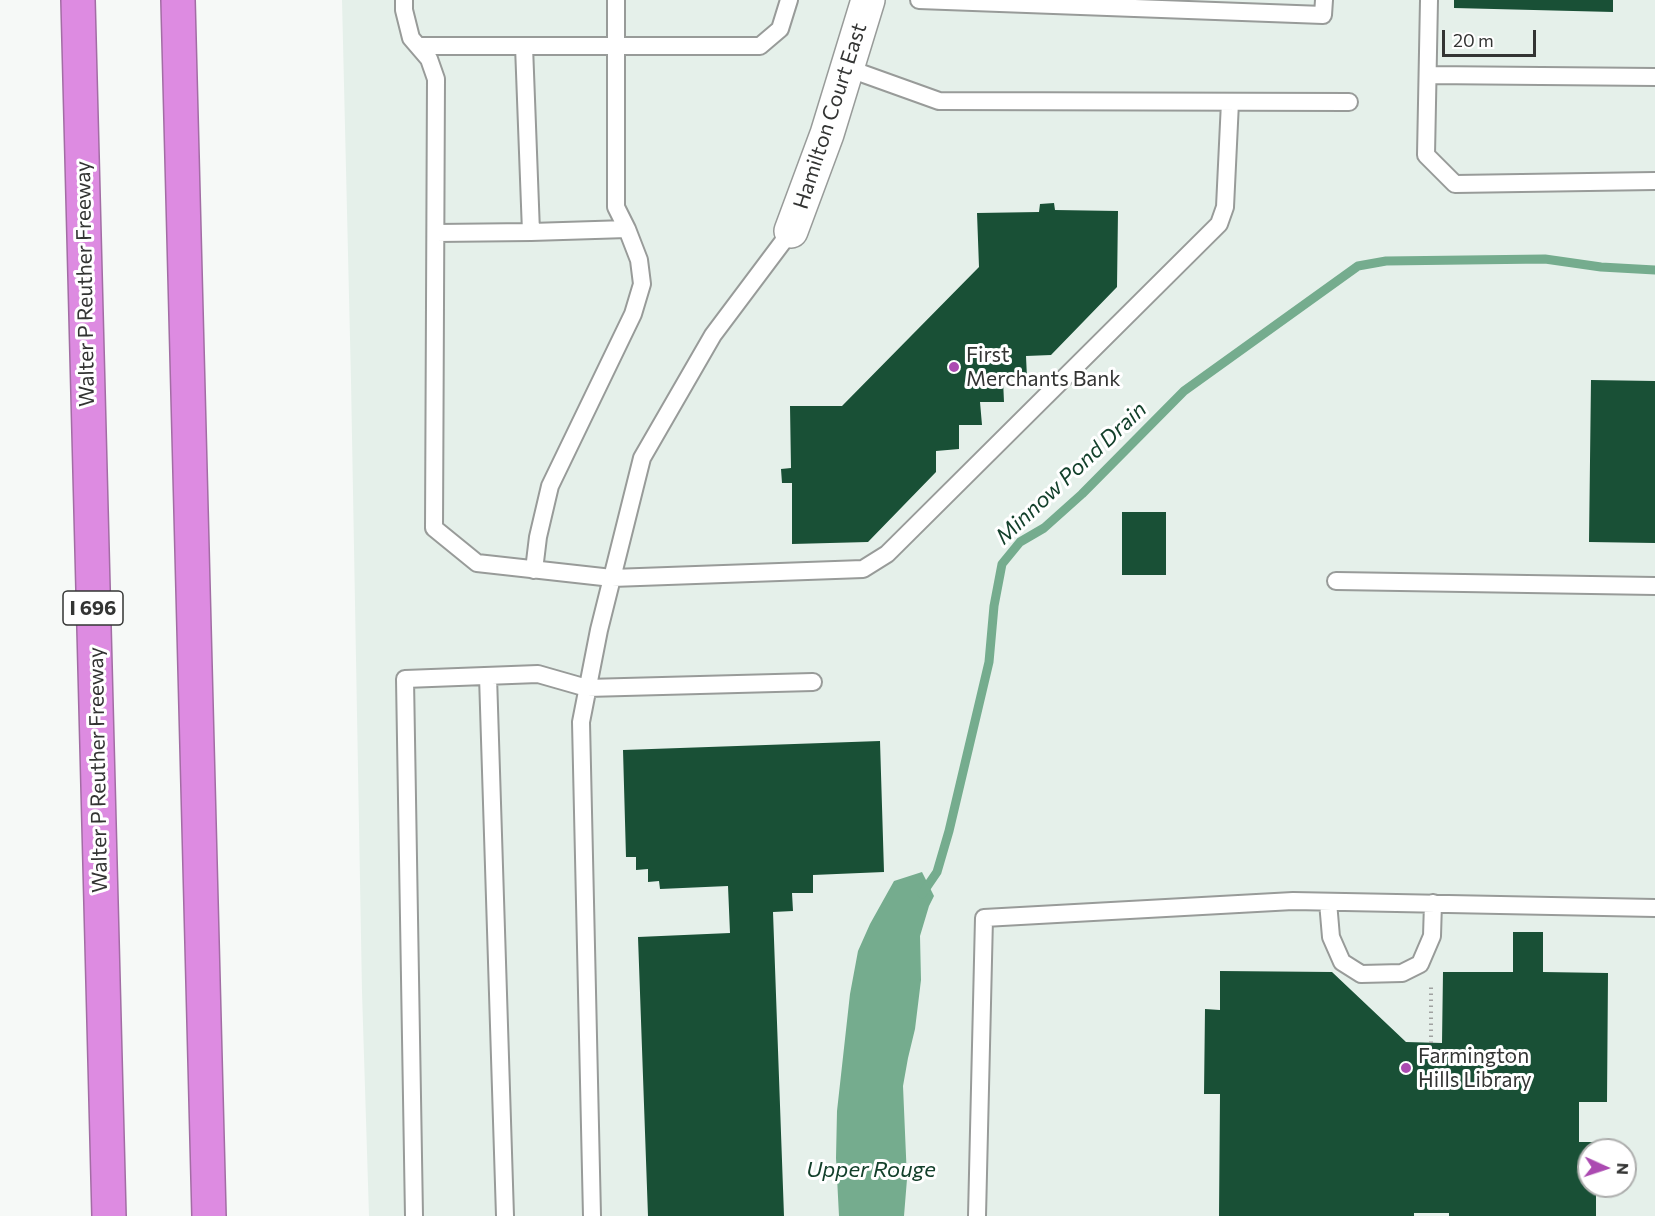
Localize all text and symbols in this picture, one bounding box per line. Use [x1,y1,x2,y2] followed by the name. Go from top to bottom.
[1445,18,1540,56] scale bar
[788,20,872,212] street label: Hamilton Court East
[1453,29,1494,51] text: 20 m
[70,161,100,407] street label: Walter P Reuther Freeway
[966,342,1121,392] place label: First Merchants Bank
[947,360,961,374] marker: First Merchants Bank
[990,396,1152,550] water label: Minnow Pond Drain
[63,591,123,625] road number: I 696
[83,647,113,893] street label: Walter P Reuther Freeway
[1418,1043,1532,1093] place label: Farmington Hills Library
[1399,1061,1413,1075] marker: Farmington Hills Library
[1577,1138,1637,1198] north arrow
[806,1157,936,1183] water label: Upper Rouge
[1614,1162,1633,1175] text: N

